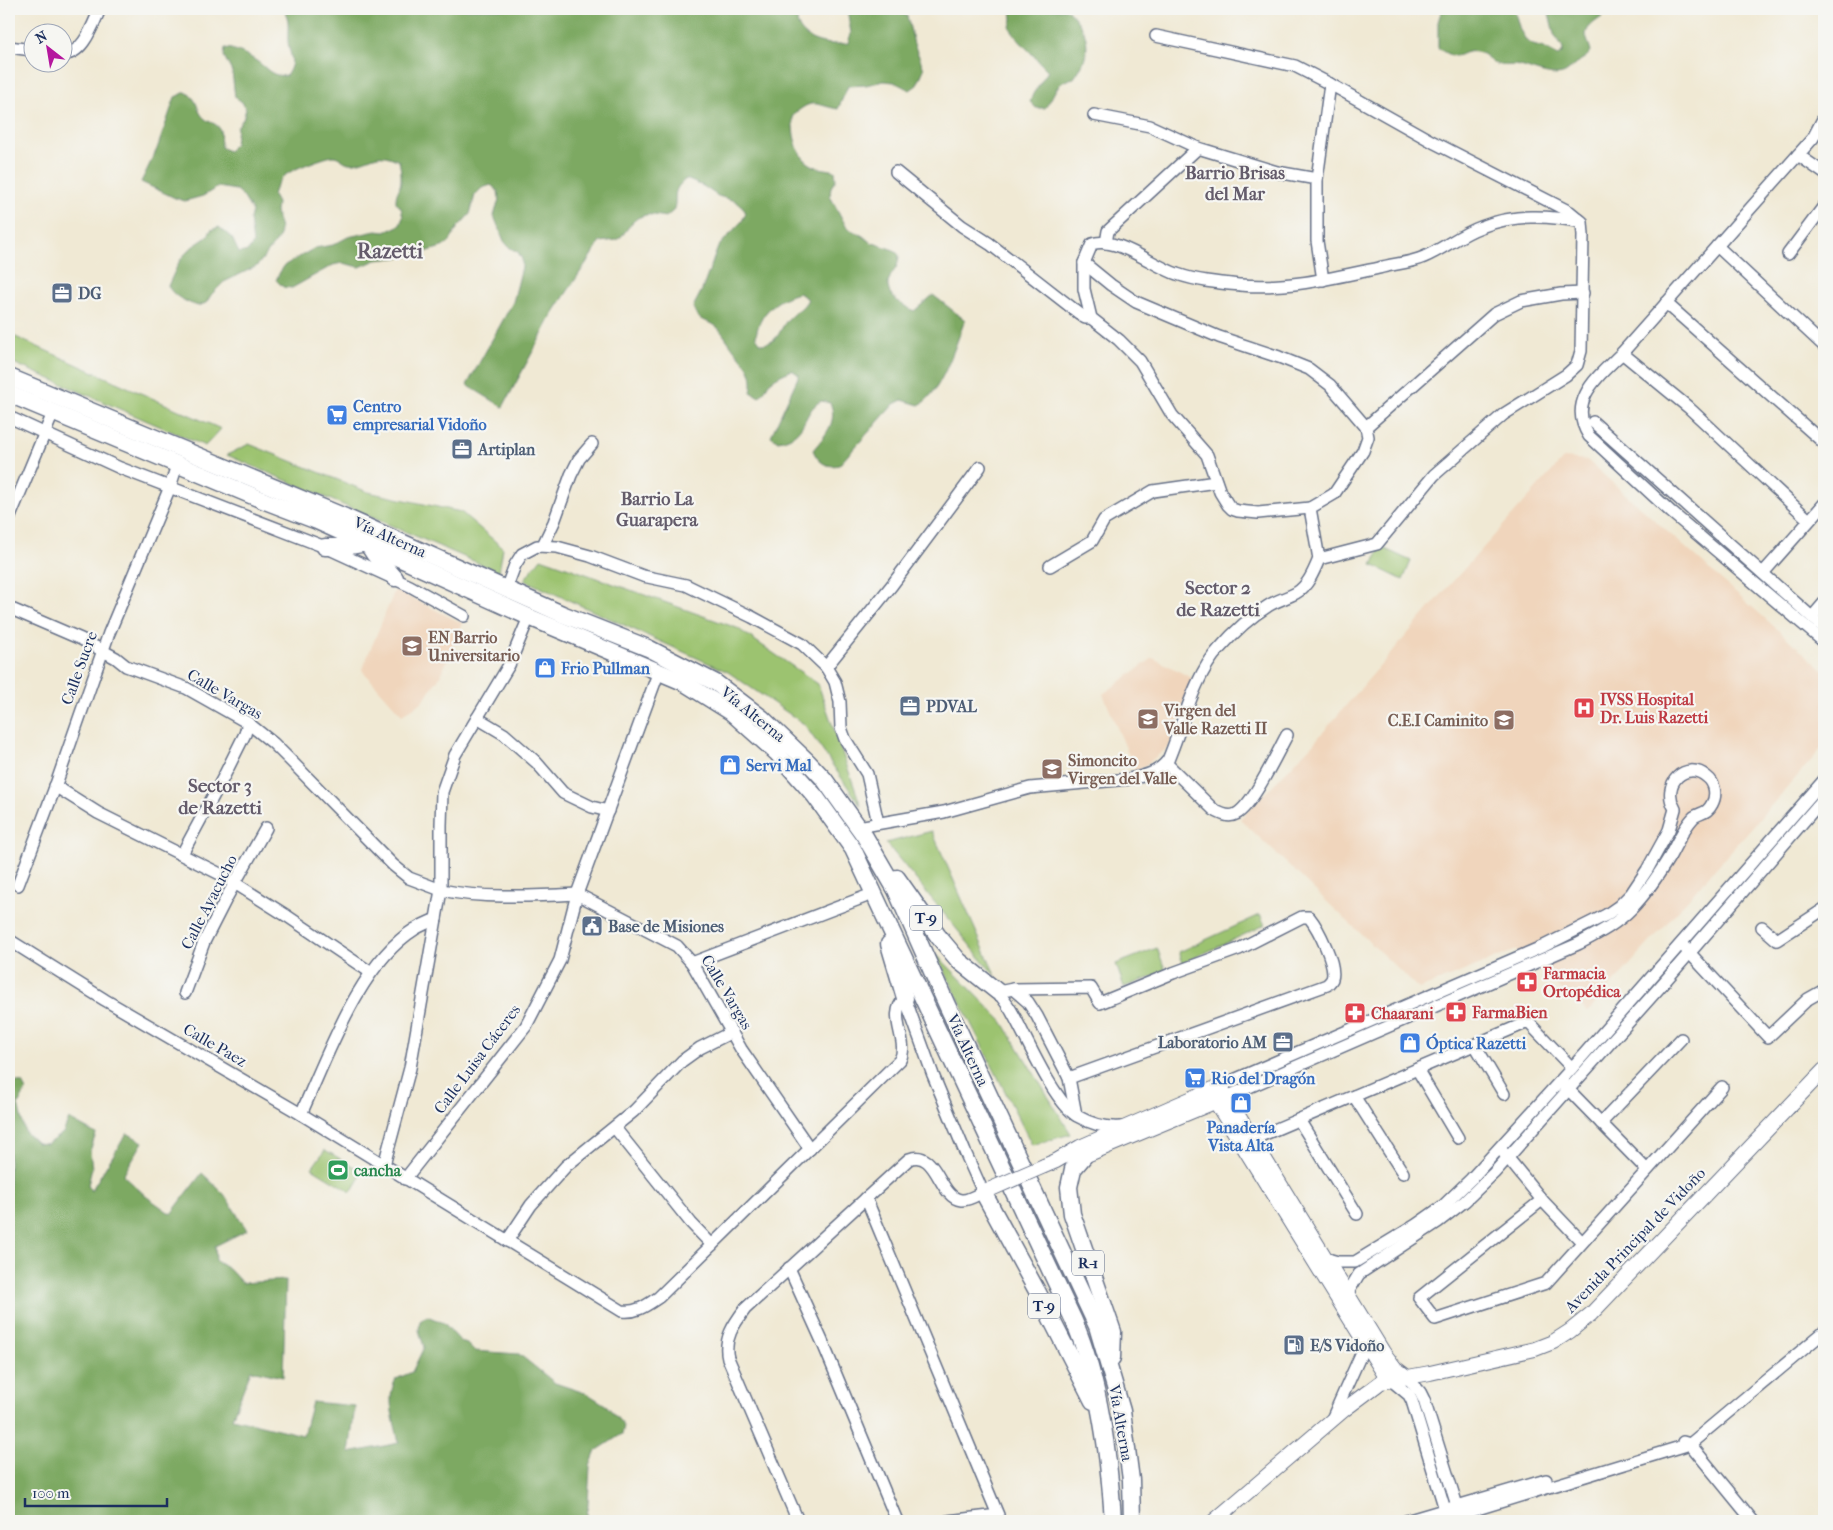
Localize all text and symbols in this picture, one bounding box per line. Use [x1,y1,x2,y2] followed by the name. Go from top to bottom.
[22,22,72,72] north arrow
[33,27,51,47] text: N
[1185,163,1285,205] district label: Barrio Brisas del Mar
[357,239,424,263] district label: Razetti
[50,281,74,305] office icon: DG
[78,284,102,303] place label: DG
[353,397,487,435] place label: Centro empresarial Vidoño
[325,403,349,427] supermarket icon: Centro empresarial Vidoño
[450,437,474,461] office icon: Artiplan
[477,440,536,460] place label: Artiplan
[616,489,699,531] district label: Barrio La Guarapera
[350,512,430,562] street label: Vía Alterna
[1176,577,1260,621] district label: Sector 2 de Razetti
[57,628,101,707] street label: Calle Sucre
[427,628,520,665] place label: EN Barrio Universitario
[400,634,424,658] school or university icon: EN Barrio Universitario
[533,656,557,680] shop icon: Frio Pullman
[560,659,651,678] place label: Frio Pullman
[184,665,266,723] street label: Calle Vargas
[716,682,790,746] street label: Vía Alterna
[1600,690,1708,727] place label: IVSS Hospital Dr. Luis Razetti
[898,694,922,718] office icon: PDVAL
[1572,696,1596,720] hospital icon: IVSS Hospital Dr. Luis Razetti
[926,697,977,716] place label: PDVAL
[1163,701,1268,738] place label: Virgen del Valle Razetti II
[1136,707,1160,731] school or university icon: Virgen del Valle Razetti II
[1492,708,1516,732] school or university icon: C.E.I Caminito
[1388,711,1488,730] place label: C.E.I Caminito
[1067,751,1177,789] place label: Simoncito Virgen del Valle
[718,753,742,777] shop icon: Servi Mal
[746,756,812,775] place label: Servi Mal
[1040,757,1064,781] school or university icon: Simoncito Virgen del Valle
[178,775,262,819] district label: Sector 3 de Razetti
[177,851,241,953] street label: Calle Ayacucho
[910,906,942,930] road number: T-9
[580,914,604,938] public building icon: Base de Misiones
[608,917,724,936] place label: Base de Misiones
[697,951,757,1033] street label: Calle Vargas
[1542,964,1621,1002] place label: Farmacia Ortopédica
[1515,970,1539,994] pharmacy icon: Farmacia Ortopédica
[430,1000,524,1117] street label: Calle Luisa Cáceres
[1444,1000,1468,1024] pharmacy icon: FarmaBien
[1343,1001,1367,1025] pharmacy icon: Chaarani
[1471,1003,1548,1022] place label: FarmaBien
[1371,1004,1434,1023] place label: Chaarani
[943,1010,993,1090] street label: Vía Alterna
[180,1019,250,1071] street label: Calle Paez
[1271,1030,1295,1054] office icon: Laboratorio AM
[1398,1031,1422,1055] shop icon: Óptica Razetti
[1158,1033,1267,1052] place label: Laboratorio AM
[1426,1033,1526,1054] place label: Óptica Razetti
[1183,1066,1207,1090] supermarket icon: Rio del Dragón
[1211,1069,1316,1089] place label: Rio del Dragón
[1229,1091,1253,1115] shop icon: Panadería Vista Alta
[1206,1118,1276,1155] place label: Panadería Vista Alta
[326,1158,350,1182] sports icon: cancha
[354,1161,402,1180] place label: cancha
[1560,1164,1709,1317] street label: Avenida Principal de Vidoño
[1072,1250,1104,1276] road number: R-1
[1028,1294,1060,1318] road number: T-9
[1282,1333,1306,1357] fuel station icon: E/S Vidoño
[1310,1336,1384,1355] place label: E/S Vidoño
[1105,1382,1137,1463] street label: Vía Alterna
[25,1475,168,1507] scale bar
[32,1484,70,1502] text: 100 m

